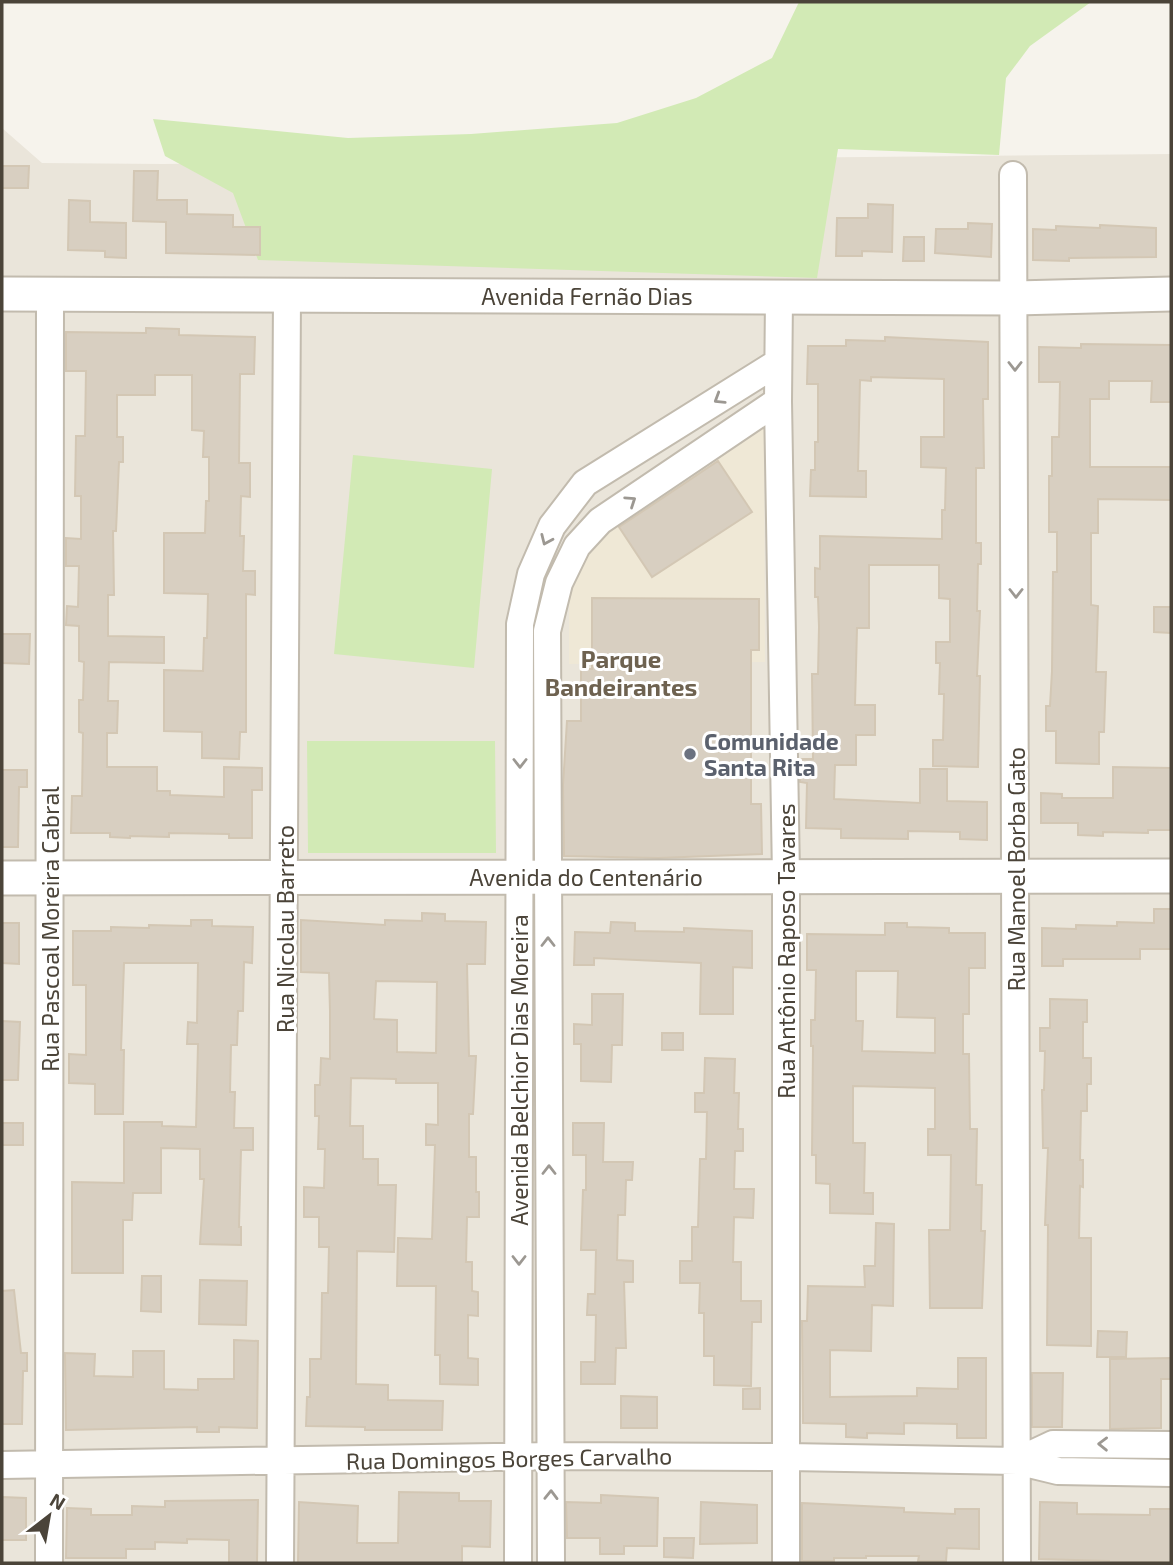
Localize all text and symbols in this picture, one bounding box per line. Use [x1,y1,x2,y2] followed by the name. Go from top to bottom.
[481,282,693,310] street label: Avenida Fernão Dias
[1007,361,1023,372] one-way arrow
[714,391,727,404] one-way arrow
[623,496,636,509] one-way arrow
[540,533,554,545] one-way arrow
[1008,589,1024,599] one-way arrow
[545,644,697,701] district label: Parque Bandeirantes
[704,727,839,781] place label: Comunidade Santa Rita
[682,746,698,762] marker: Comunidade Santa Rita
[1002,747,1030,991] street label: Rua Manoel Borba Gato
[512,758,528,769] one-way arrow
[36,786,64,1072] street label: Rua Pascoal Moreira Cabral
[772,803,800,1099] street label: Rua Antônio Raposo Tavares
[271,825,299,1033] street label: Rua Nicolau Barreto
[469,863,703,891] street label: Avenida do Centenário
[505,914,533,1226] street label: Avenida Belchior Dias Moreira
[540,936,556,947] one-way arrow
[542,1164,557,1175] one-way arrow
[511,1255,527,1266] one-way arrow
[1097,1437,1108,1452] one-way arrow
[346,1441,672,1475] street label: Rua Domingos Borges Carvalho
[14,1481,84,1551] north arrow
[46,1488,70,1514] text: N
[543,1489,559,1500] one-way arrow

